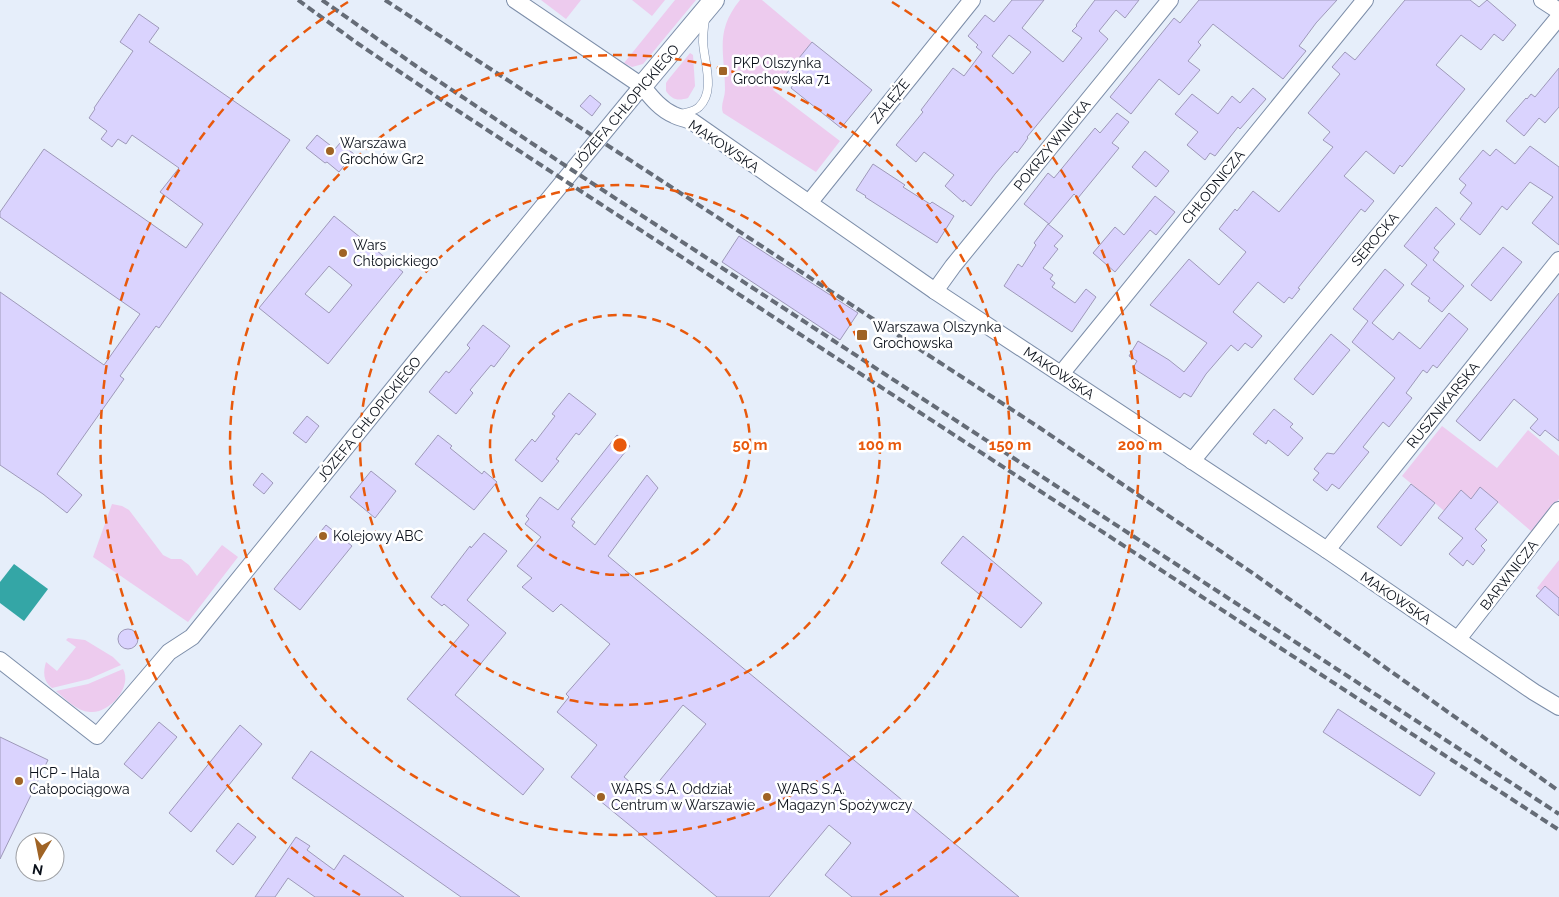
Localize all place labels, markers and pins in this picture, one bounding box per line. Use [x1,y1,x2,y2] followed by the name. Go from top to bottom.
[733,55,830,87] place label: PKP Olszynka Grochowska 71
[717,65,729,77] marker: PKP Olszynka Grochowska 71
[340,135,424,167] place label: Warszawa Grochów Gr2
[324,145,336,157] marker: Warszawa Grochów Gr2
[353,237,438,269] place label: Wars Chłopickiego
[337,247,349,259] marker: Wars Chłopickiego
[873,319,1002,351] place label: Warszawa Olszynka Grochowska
[855,328,869,342] marker: Warszawa Olszynka Grochowska
[611,436,629,454] centre of rings
[333,528,424,544] place label: Kolejowy ABC
[317,530,329,542] marker: Kolejowy ABC
[29,765,130,797] place label: HCP - Hala Całopociągowa
[13,775,25,787] marker: HCP - Hala Całopociągowa
[611,781,755,813] place label: WARS S.A. Oddział Centrum w Warszawie
[777,781,913,813] place label: WARS S.A. Magazyn Spożywczy
[595,791,607,803] marker: WARS S.A. Oddział Centrum w Warszawie
[761,791,773,803] marker: WARS S.A. Magazyn Spożywczy

